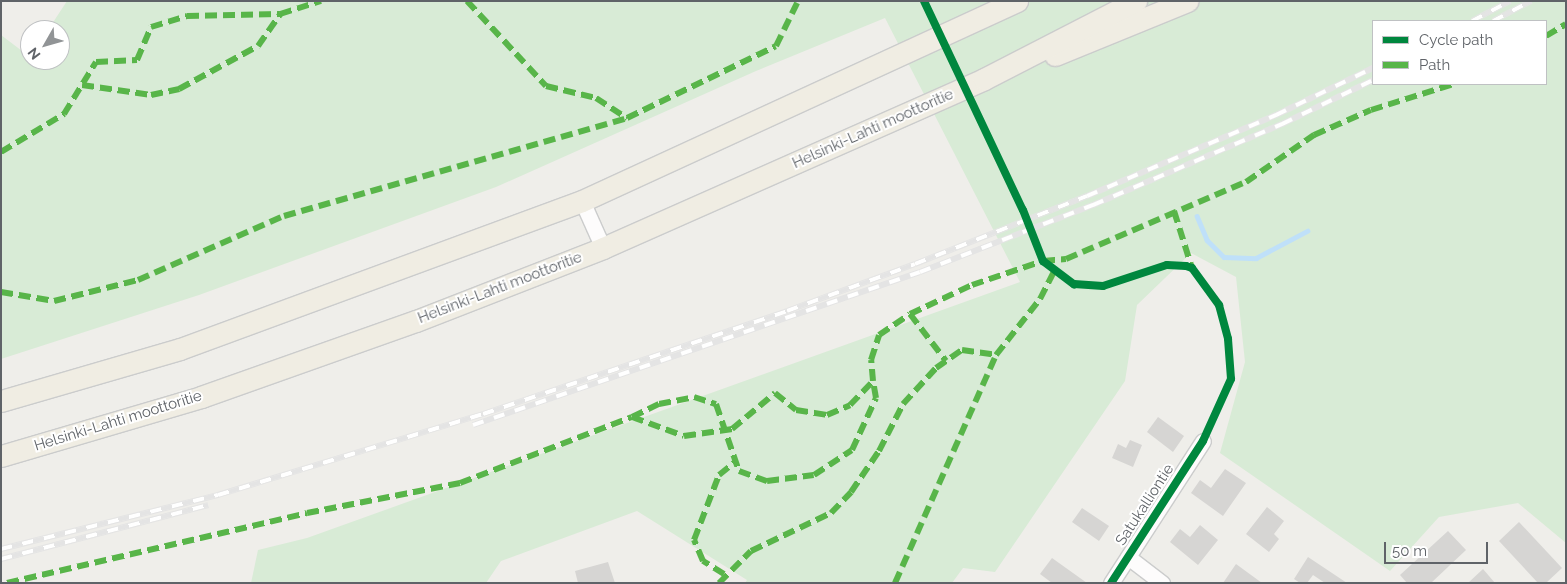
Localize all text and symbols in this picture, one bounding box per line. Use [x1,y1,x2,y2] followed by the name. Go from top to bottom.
[20,20,70,70] north arrow
[1372,20,1547,85] legend
[1419,31,1493,49] text: Cycle path
[24,44,44,63] text: N
[1419,56,1450,74] text: Path
[790,85,956,173] street label: Helsinki-Lahti moottoritie
[415,248,585,328] street label: Helsinki-Lahti moottoritie
[32,387,204,455] street label: Helsinki-Lahti moottoritie
[1112,461,1178,549] street label: Satukalliontie
[1387,532,1491,564] scale bar
[1392,542,1427,560] text: 50 m

